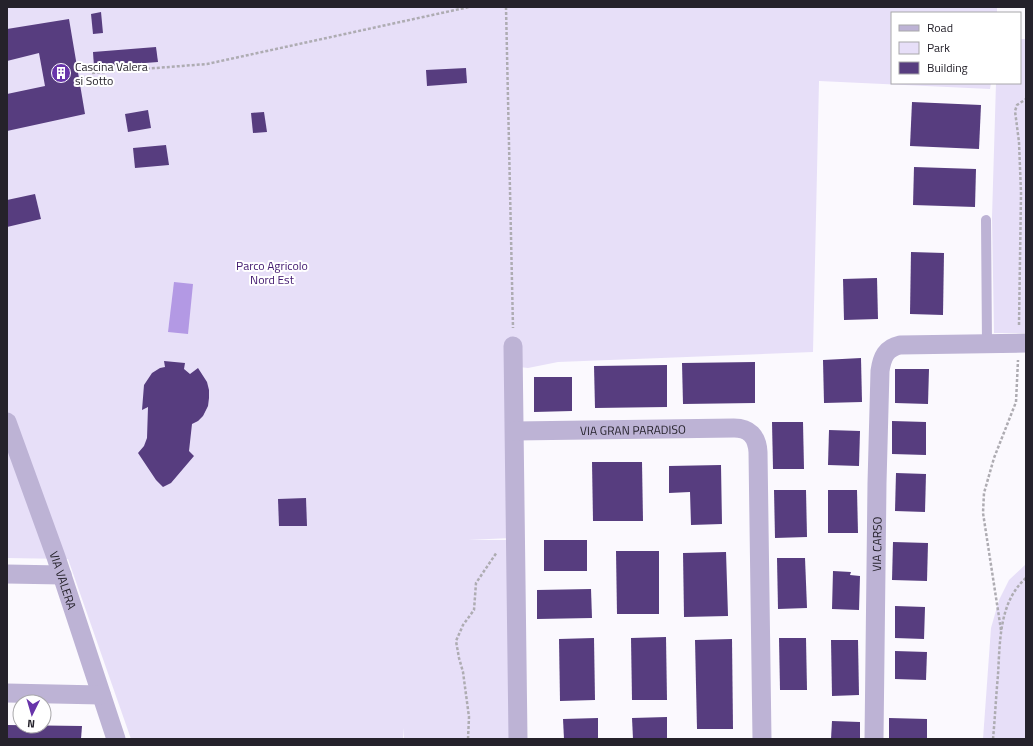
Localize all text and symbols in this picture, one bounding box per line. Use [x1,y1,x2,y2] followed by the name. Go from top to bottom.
[891,12,1021,84] legend
[927,18,953,37] text: Road
[927,38,950,57] text: Park
[75,57,148,90] place label: Cascina Valera si Sotto
[927,58,968,77] text: Building
[50,62,72,84] building icon: Cascina Valera si Sotto
[236,256,308,289] park label: Parco Agricolo Nord Est
[580,419,686,440] street label: VIA GRAN PARADISO
[866,516,886,572] street label: VIA CARSO
[45,548,82,612] street label: VIA VALERA
[12,694,52,734] north arrow
[27,716,36,732] text: N

